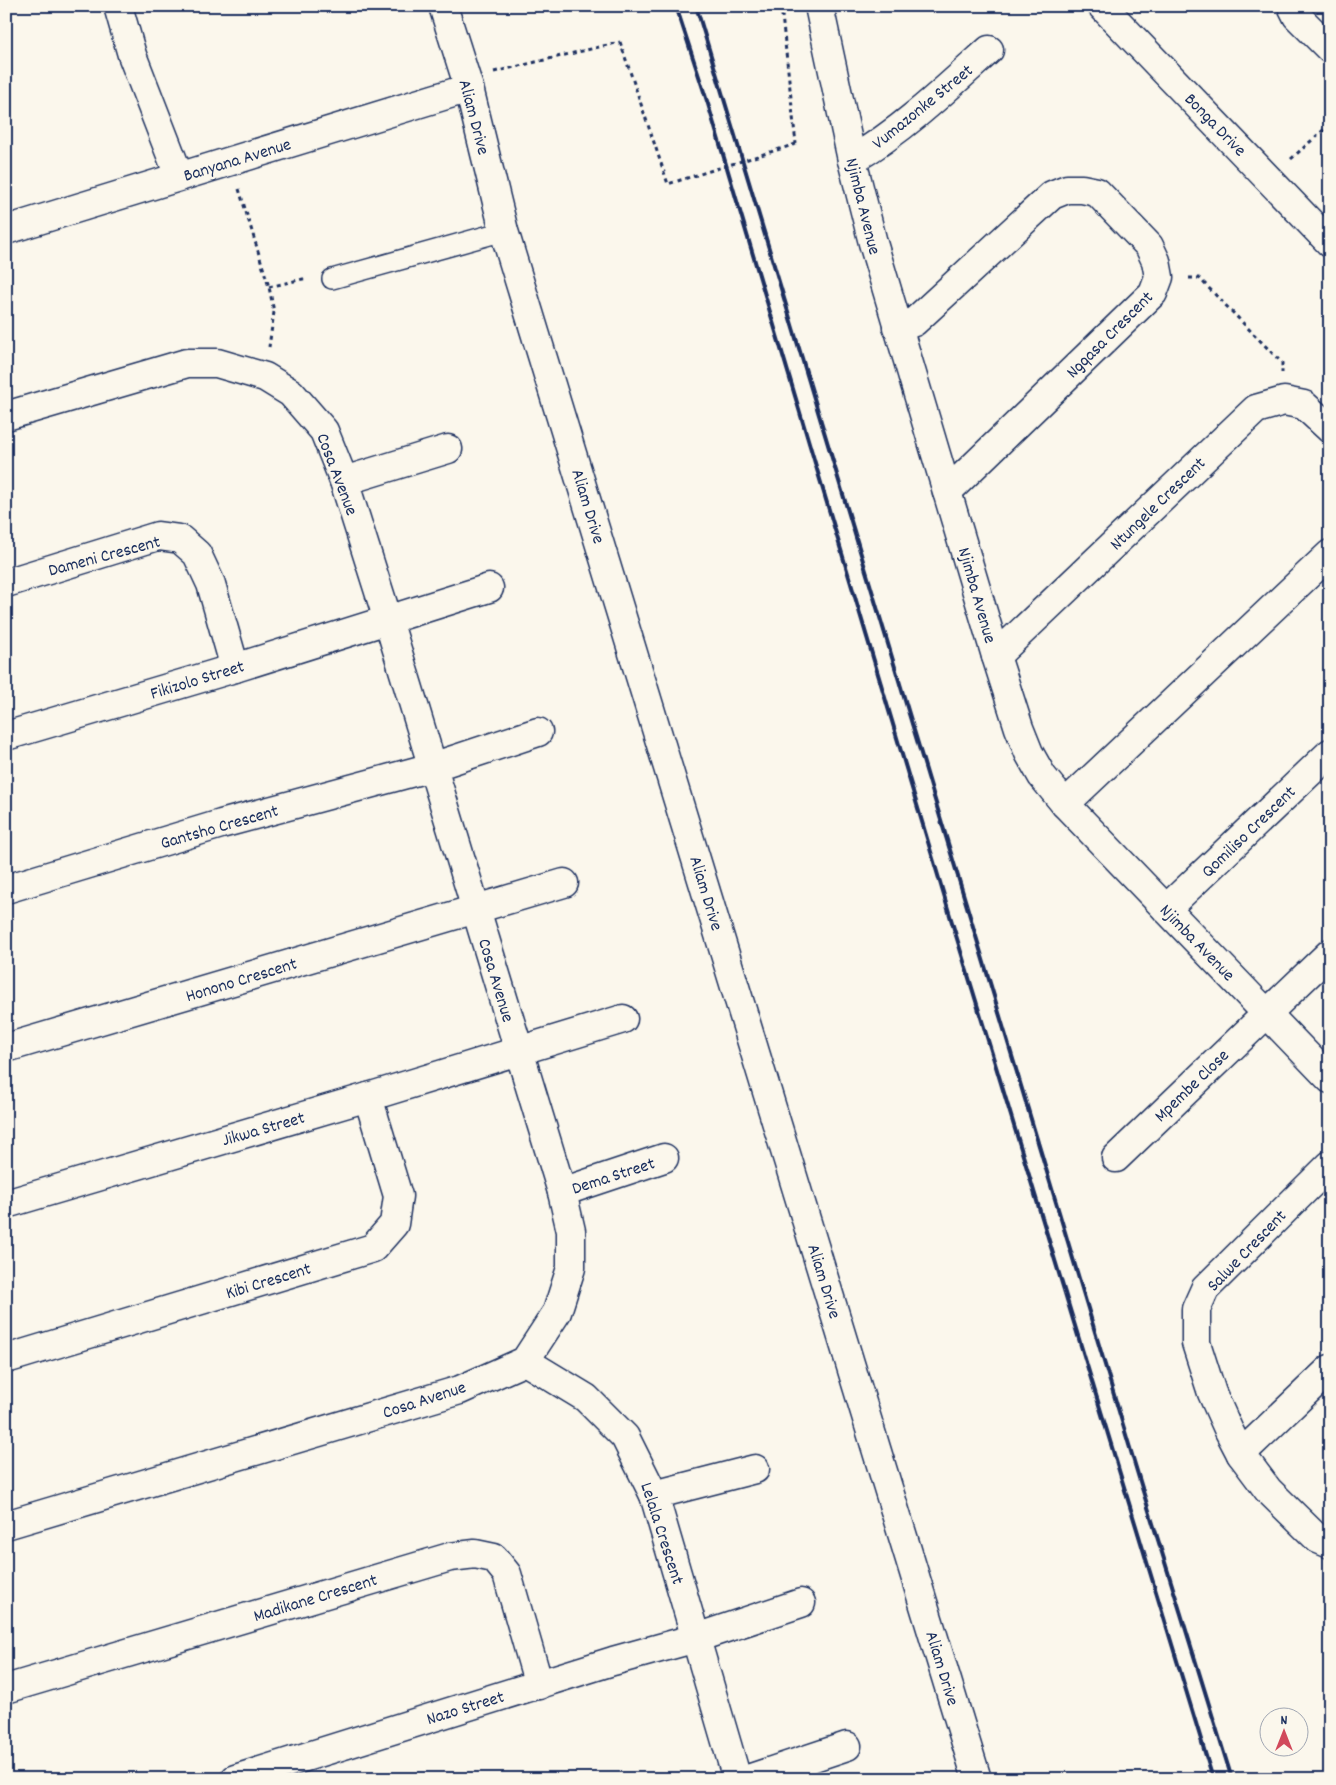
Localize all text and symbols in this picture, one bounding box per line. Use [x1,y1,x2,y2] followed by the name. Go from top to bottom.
[868,59,980,157] street label: Vumazonke Street
[451,77,495,158] street label: Aliam Drive
[1177,88,1251,163] street label: Bonga Drive
[181,133,295,190] street label: Banyana Avenue
[837,156,886,258] street label: Njimba Avenue
[1061,286,1160,385] street label: Ngqasa Crescent
[309,430,363,520] street label: Cosa Avenue
[1105,452,1213,557] street label: Ntungele Crescent
[563,466,610,547] street label: Aliam Drive
[46,530,164,584] street label: Dameni Crescent
[950,545,1001,647] street label: Njimba Avenue
[148,655,248,708] street label: Fikizolo Street
[1197,781,1303,884] street label: Qomiliso Crescent
[158,800,282,857] street label: Gantsho Crescent
[681,853,728,934] street label: Aliam Drive
[1153,899,1240,988] street label: Njimba Avenue
[470,936,519,1026] street label: Cosa Avenue
[183,952,301,1010] street label: Honono Crescent
[1150,1045,1236,1129] street label: Mpembe Close
[219,1107,308,1154] street label: Jikwa Street
[569,1152,659,1203] street label: Dema Street
[1202,1205,1294,1298] street label: Salwe Crescent
[799,1241,846,1322] street label: Aliam Drive
[223,1257,315,1307] street label: Kibi Crescent
[380,1376,470,1427] street label: Cosa Avenue
[632,1479,689,1588] street label: Lelala Crescent
[251,1569,381,1630] street label: Madikane Crescent
[917,1628,964,1709] street label: Aliam Drive
[424,1686,508,1733] street label: Nazo Street
[1258,1708,1308,1758] north arrow
[1281,1711,1288,1731] text: N

